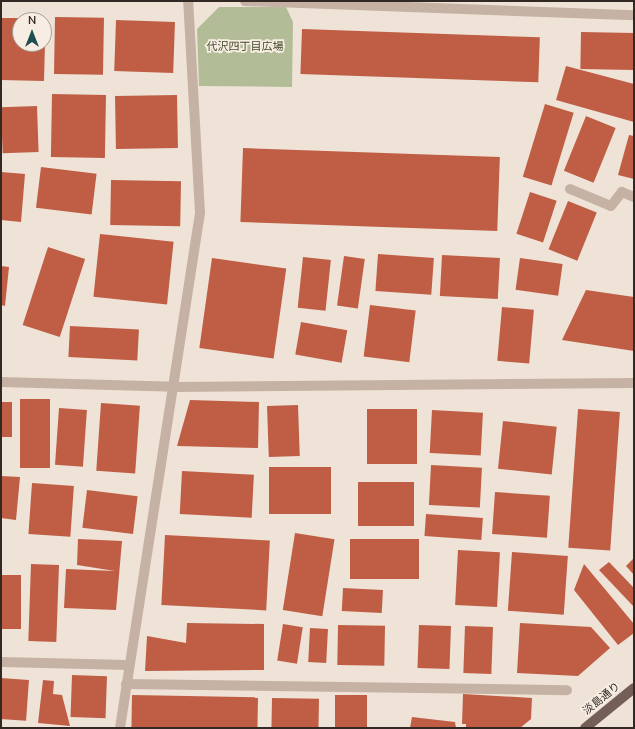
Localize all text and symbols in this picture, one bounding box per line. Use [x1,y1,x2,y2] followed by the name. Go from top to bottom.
[12,12,52,52] north arrow
[28,13,36,28] text: N
[207,40,283,54] park label: 代沢四丁目広場
[581,680,623,718] street label: 淡島通り

